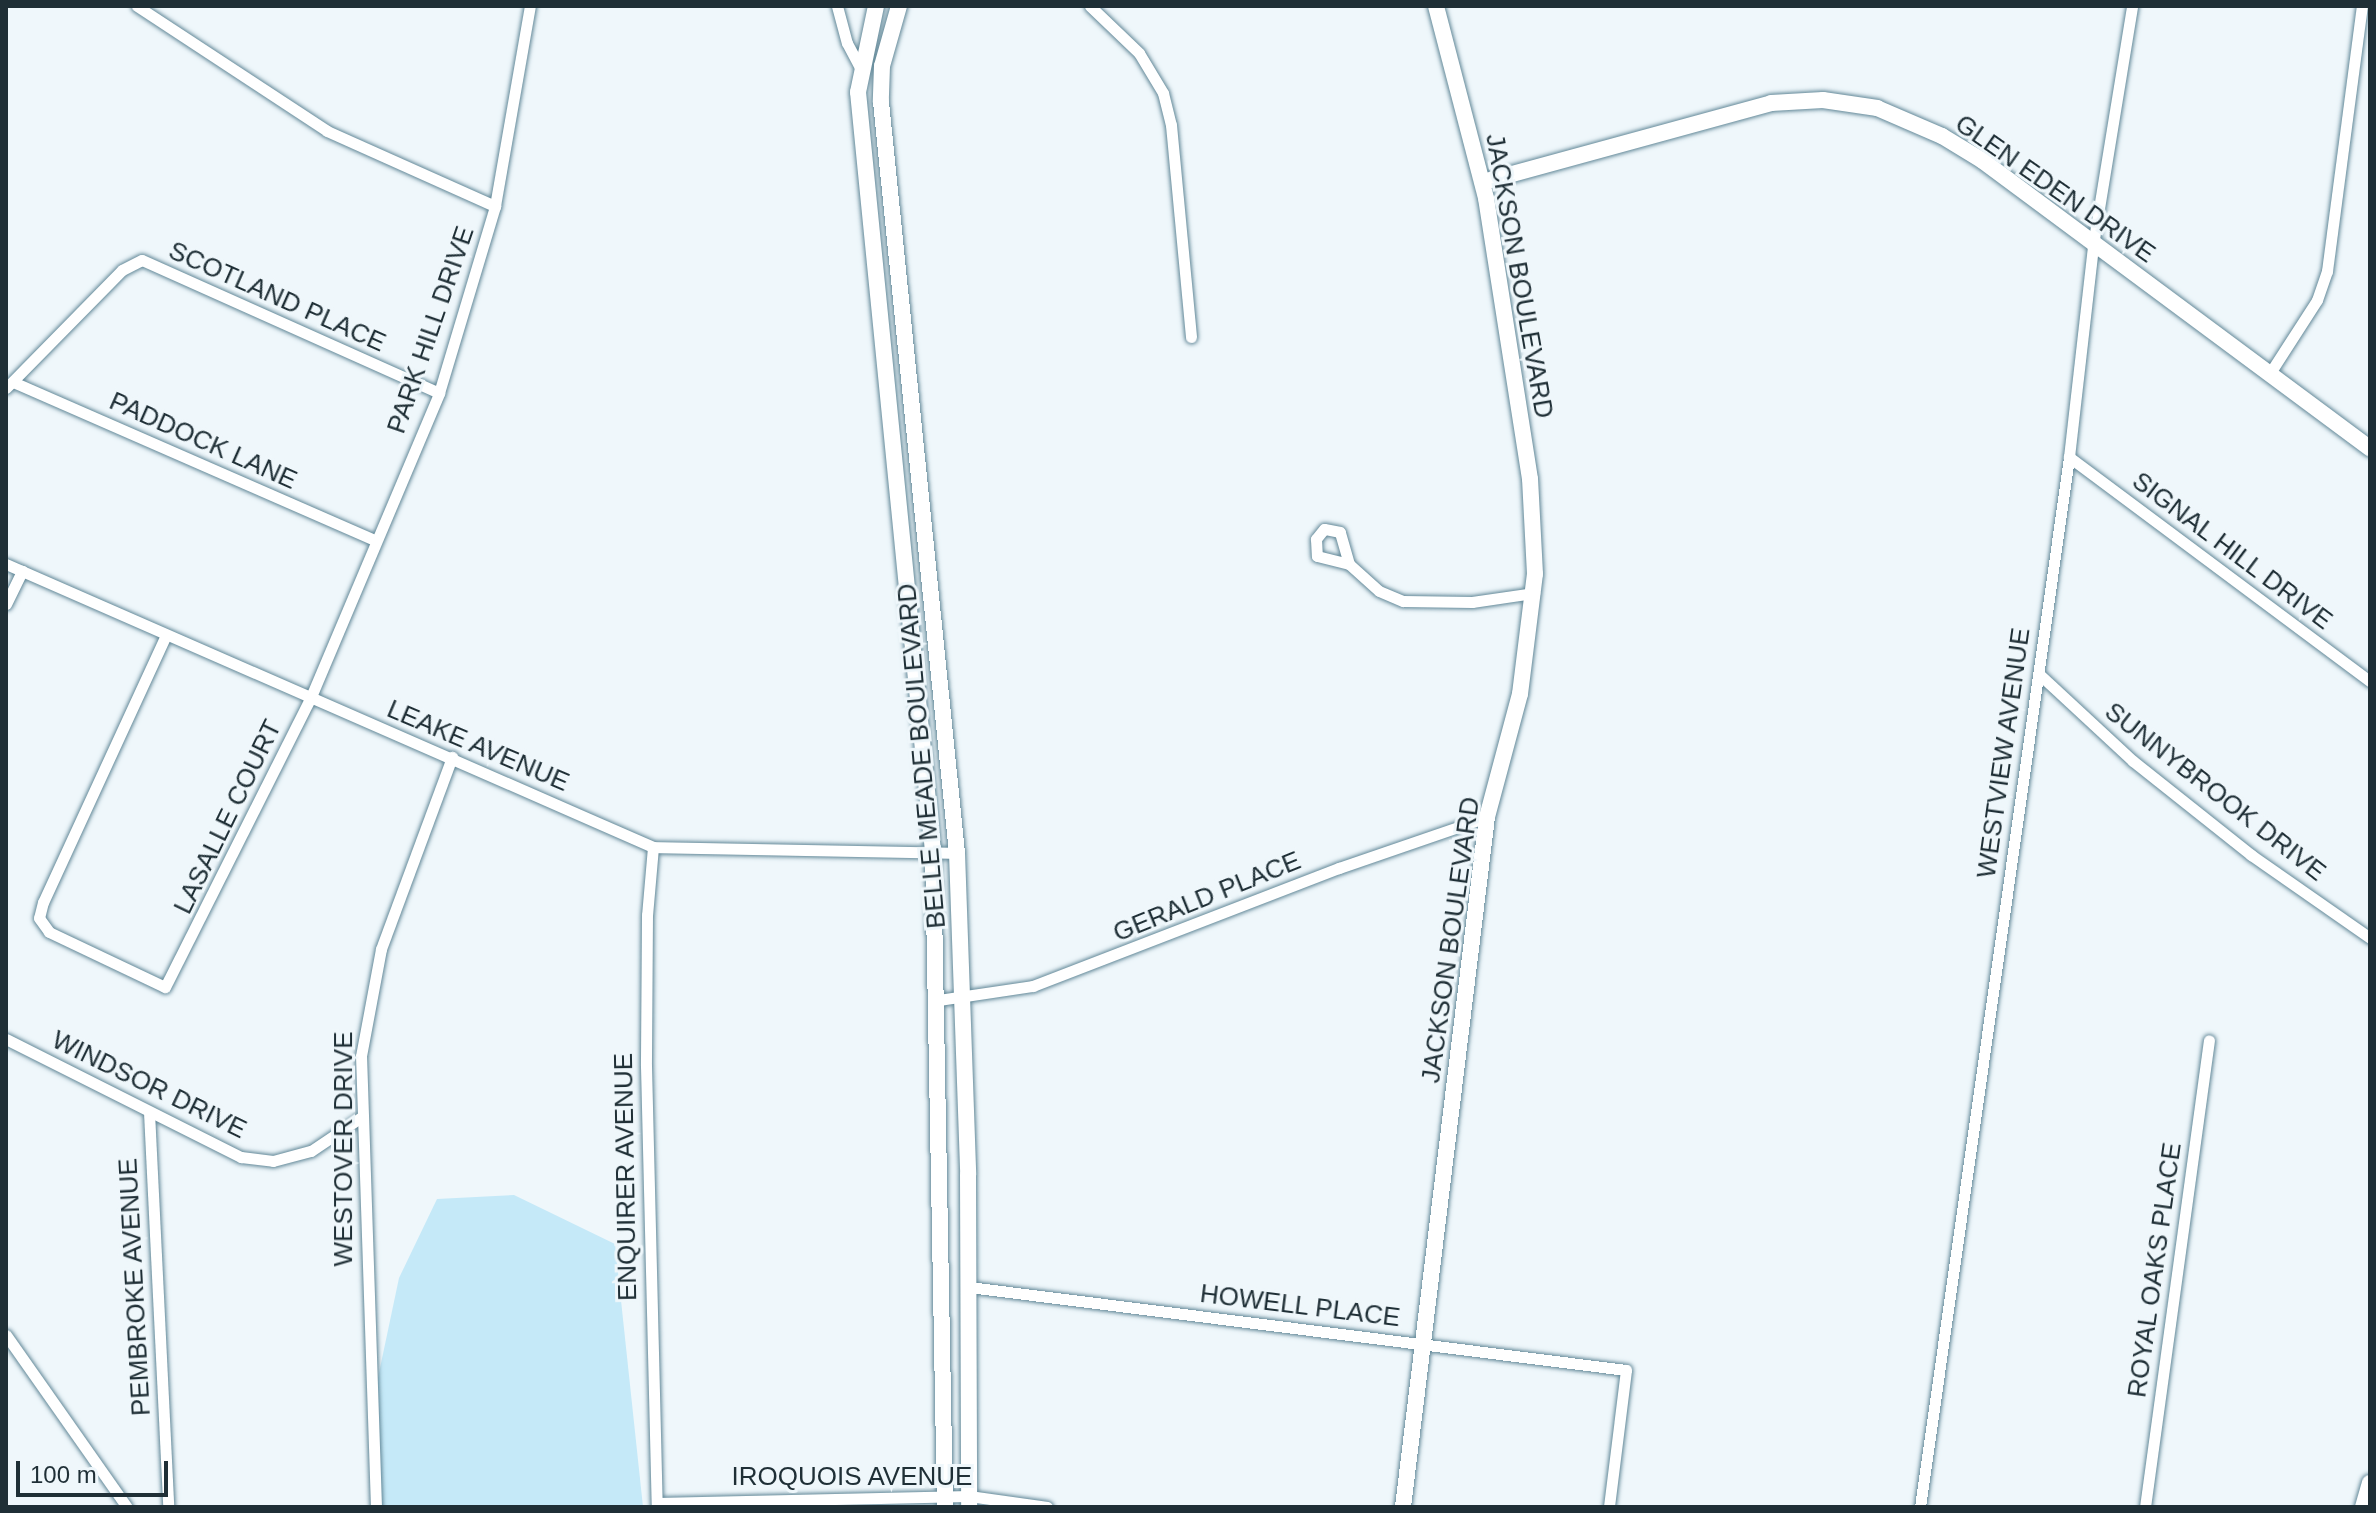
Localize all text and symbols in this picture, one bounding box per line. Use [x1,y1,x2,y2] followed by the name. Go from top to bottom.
[1949,108,2161,270] street label: GLEN EDEN DRIVE
[1479,131,1559,421] street label: JACKSON BOULEVARD
[381,222,481,438] street label: PARK HILL DRIVE
[164,235,390,359] street label: SCOTLAND PLACE
[104,386,302,496] street label: PADDOCK LANE
[2125,465,2339,637] street label: SIGNAL HILL DRIVE
[891,582,953,930] street label: BELLE MEADE BOULEVARD
[1971,625,2037,881] street label: WESTVIEW AVENUE
[382,693,574,799] street label: LEAKE AVENUE
[2098,696,2332,888] street label: SUNNYBROOK DRIVE
[168,715,288,919] street label: LASALLE COURT
[1415,795,1487,1085] street label: JACKSON BOULEVARD
[1109,845,1305,949] street label: GERALD PLACE
[47,1024,251,1146] street label: WINDSOR DRIVE
[328,1031,360,1267] street label: WESTOVER DRIVE
[608,1052,644,1302] street label: ENQUIRER AVENUE
[2122,1140,2188,1400] street label: ROYAL OAKS PLACE
[113,1157,157,1417] street label: PEMBROKE AVENUE
[1198,1278,1402,1334] street label: HOWELL PLACE
[20,1445,172,1495] scale bar
[30,1461,97,1488] text: 100 m
[731,1461,973,1493] street label: IROQUOIS AVENUE

